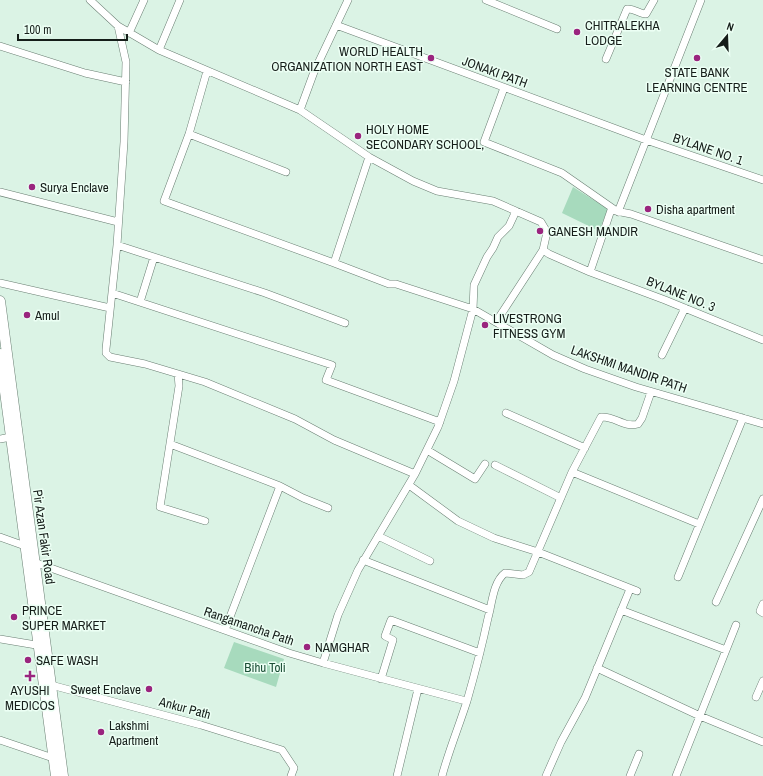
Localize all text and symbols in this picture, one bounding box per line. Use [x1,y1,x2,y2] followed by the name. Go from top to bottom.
[18,16,127,42] scale bar
[707,16,747,56] north arrow
[585,17,661,49] place label: CHITRALEKHA LODGE
[725,19,736,34] text: N
[24,22,51,38] text: 100 m
[572,27,582,37] marker: CHITRALEKHA LODGE
[271,43,423,75] place label: WORLD HEALTH ORGANIZATION NORTH EAST
[460,52,530,92] street label: JONAKI PATH
[426,53,436,63] marker: WORLD HEALTH ORGANIZATION NORTH EAST
[692,53,702,63] marker: STATE BANK LEARNING CENTRE
[646,64,748,96] place label: STATE BANK LEARNING CENTRE
[366,121,484,153] place label: HOLY HOME SECONDARY SCHOOL,
[671,129,745,169] street label: BYLANE NO. 1
[353,131,363,141] marker: HOLY HOME SECONDARY SCHOOL,
[40,179,109,196] place label: Surya Enclave
[27,182,37,192] marker: Surya Enclave
[656,201,735,218] place label: Disha apartment
[643,204,653,214] marker: Disha apartment
[548,223,638,240] place label: GANESH MANDIR
[535,226,545,236] marker: GANESH MANDIR
[644,272,718,316] street label: BYLANE NO. 3
[34,307,59,324] place label: Amul
[22,310,32,320] marker: Amul
[493,310,565,342] place label: LIVESTRONG FITNESS GYM
[480,320,490,330] marker: LIVESTRONG FITNESS GYM
[569,341,689,397] street label: LAKSHMI MANDIR PATH
[29,489,59,586] street label: Pir Azan Fakir Road
[22,602,107,634] place label: PRINCE SUPER MARKET
[202,603,296,649] street label: Rangamancha Path
[9,612,19,622] marker: PRINCE SUPER MARKET
[315,639,370,656] place label: NAMGHAR
[302,642,312,652] marker: NAMGHAR
[36,652,98,669] place label: SAFE WASH
[23,655,33,665] marker: SAFE WASH
[244,659,286,676] park label: Bihu Toli
[25,671,35,681] marker: AYUSHI MEDICOS
[70,681,141,698] place label: Sweet Enclave
[5,682,55,714] place label: AYUSHI MEDICOS
[144,684,154,694] marker: Sweet Enclave
[156,693,213,723] street label: Ankur Path
[108,717,158,749] place label: Lakshmi Apartment
[96,727,106,737] marker: Lakshmi Apartment

